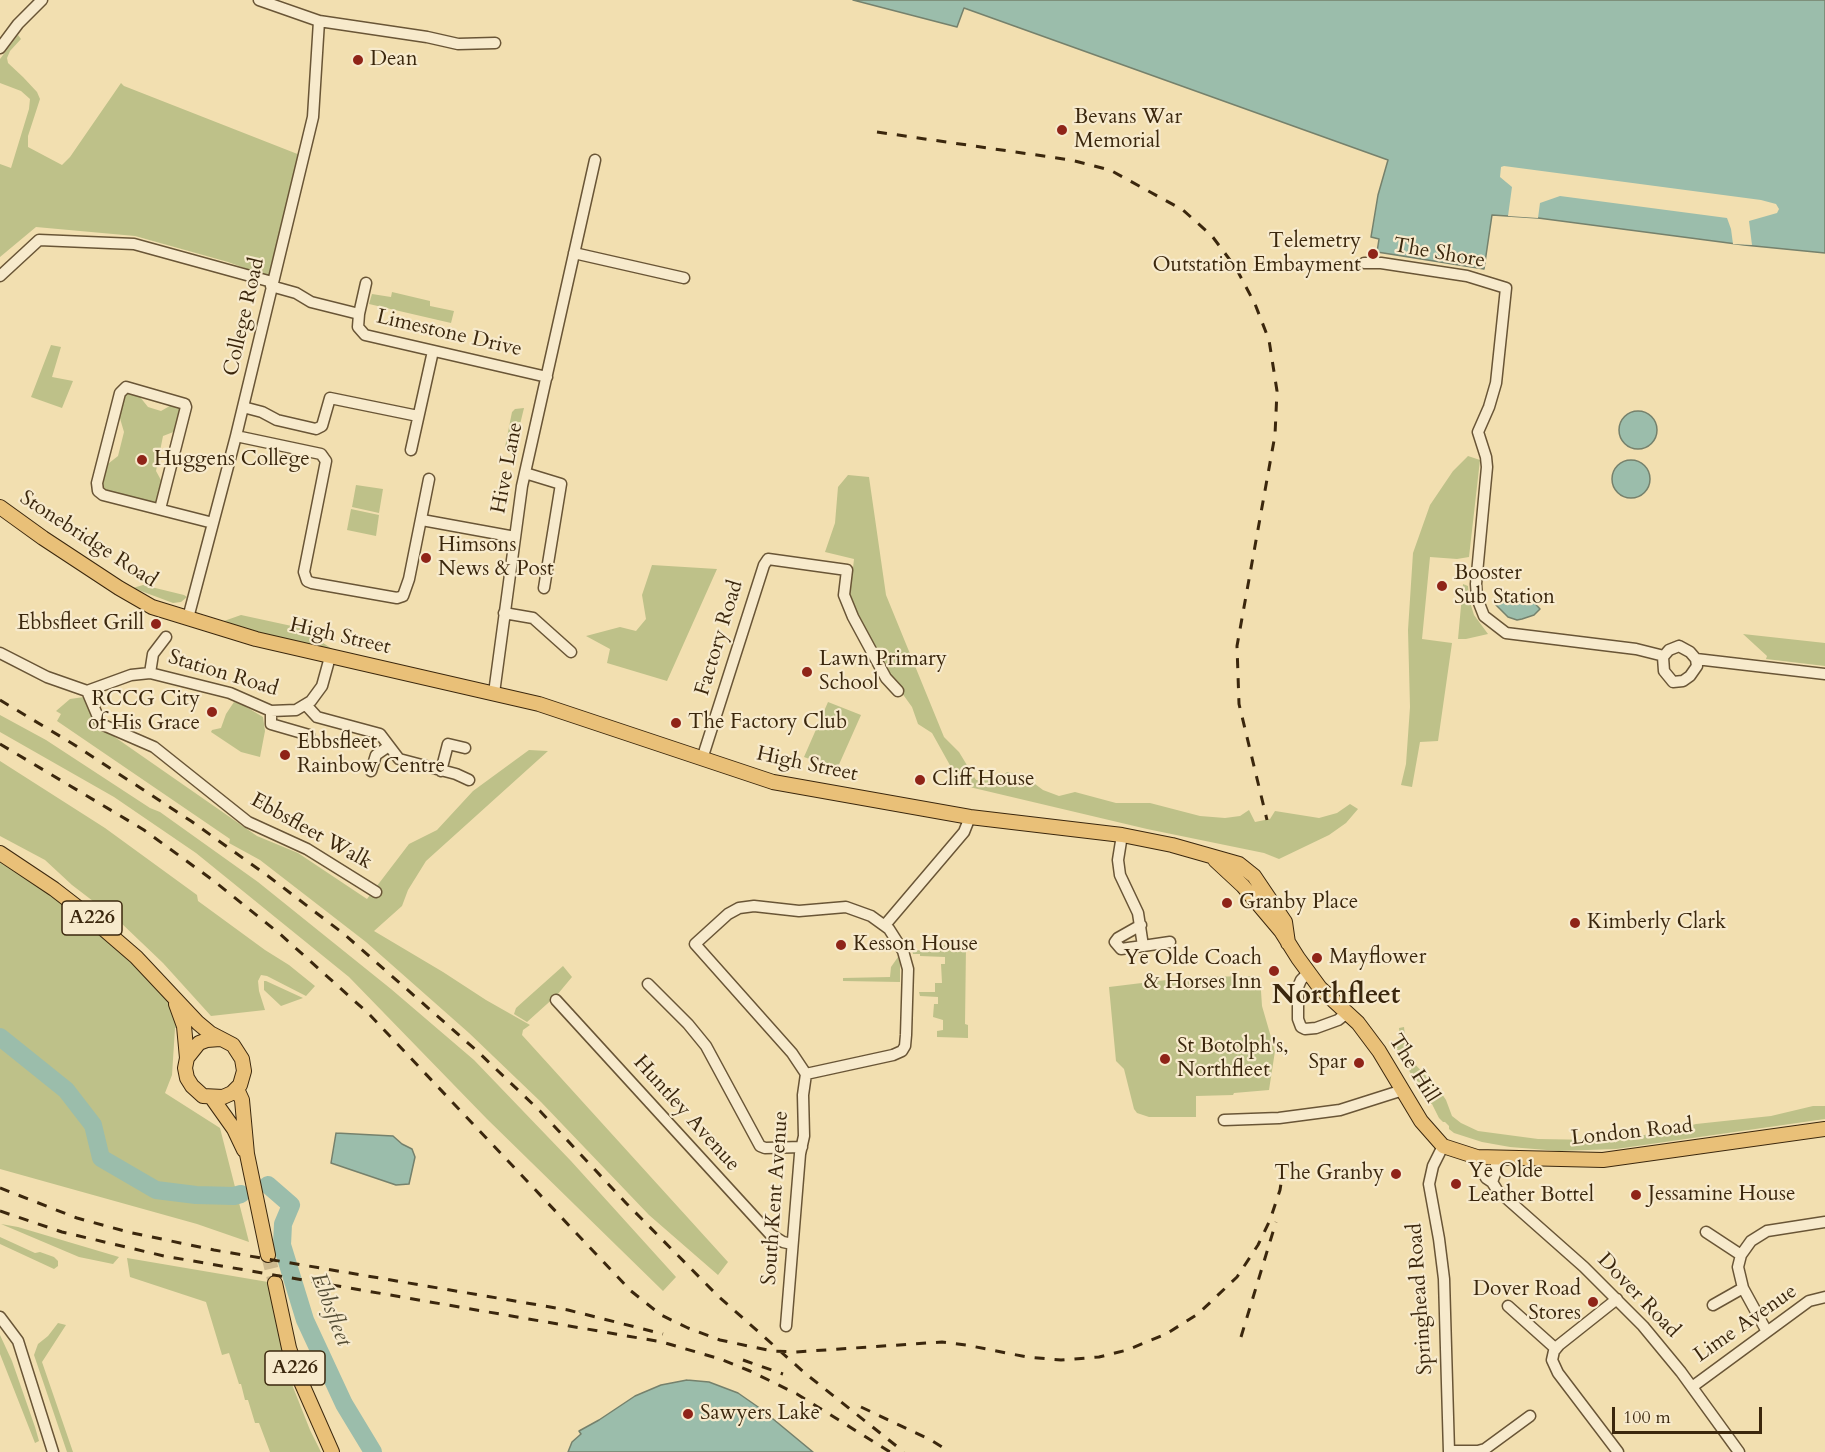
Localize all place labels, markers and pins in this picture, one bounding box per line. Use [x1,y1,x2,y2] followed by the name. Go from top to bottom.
[370,47,418,73] place label: Dean
[351,53,365,67] marker: Dean
[1074,105,1182,155] place label: Bevans War Memorial
[1055,123,1069,137] marker: Bevans War Memorial
[1152,229,1361,279] place label: Telemetry Outstation Embayment
[1366,247,1380,261] marker: Telemetry Outstation Embayment
[154,447,310,473] place label: Huggens College
[135,453,149,467] marker: Huggens College
[438,533,554,583] place label: Himsons News & Post
[419,551,433,565] marker: Himsons News & Post
[1454,561,1555,611] place label: Booster Sub Station
[1435,579,1449,593] marker: Booster Sub Station
[17,611,144,637] place label: Ebbsfleet Grill
[149,617,163,631] marker: Ebbsfleet Grill
[819,647,947,697] place label: Lawn Primary School
[800,665,814,679] marker: Lawn Primary School
[88,687,200,737] place label: RCCG City of His Grace
[205,705,219,719] marker: RCCG City of His Grace
[688,710,847,736] place label: The Factory Club
[669,716,683,730] marker: The Factory Club
[297,730,445,780] place label: Ebbsfleet Rainbow Centre
[278,748,292,762] marker: Ebbsfleet Rainbow Centre
[932,767,1035,793] place label: Cliff House
[913,773,927,787] marker: Cliff House
[1239,890,1358,916] place label: Granby Place
[1220,896,1234,910] marker: Granby Place
[1587,910,1726,936] place label: Kimberly Clark
[1568,916,1582,930] marker: Kimberly Clark
[853,932,978,958] place label: Kesson House
[834,938,848,952] marker: Kesson House
[1329,945,1426,971] place label: Mayflower
[1124,946,1262,996] place label: Ye Olde Coach & Horses Inn
[1310,951,1324,965] marker: Mayflower
[1267,964,1281,978] marker: Ye Olde Coach & Horses Inn
[1177,1034,1289,1084] place label: St Botolph's, Northfleet
[1309,1050,1347,1076] place label: Spar
[1158,1052,1172,1066] marker: St Botolph's, Northfleet
[1352,1056,1366,1070] marker: Spar
[1468,1159,1594,1209] place label: Ye Olde Leather Bottel
[1274,1161,1384,1187] place label: The Granby
[1389,1167,1403,1181] marker: The Granby
[1449,1177,1463,1191] marker: Ye Olde Leather Bottel
[1648,1182,1796,1208] place label: Jessamine House
[1629,1188,1643,1202] marker: Jessamine House
[1473,1277,1581,1327] place label: Dover Road Stores
[1586,1295,1600,1309] marker: Dover Road Stores
[700,1401,820,1427] place label: Sawyers Lake
[681,1407,695,1421] marker: Sawyers Lake

